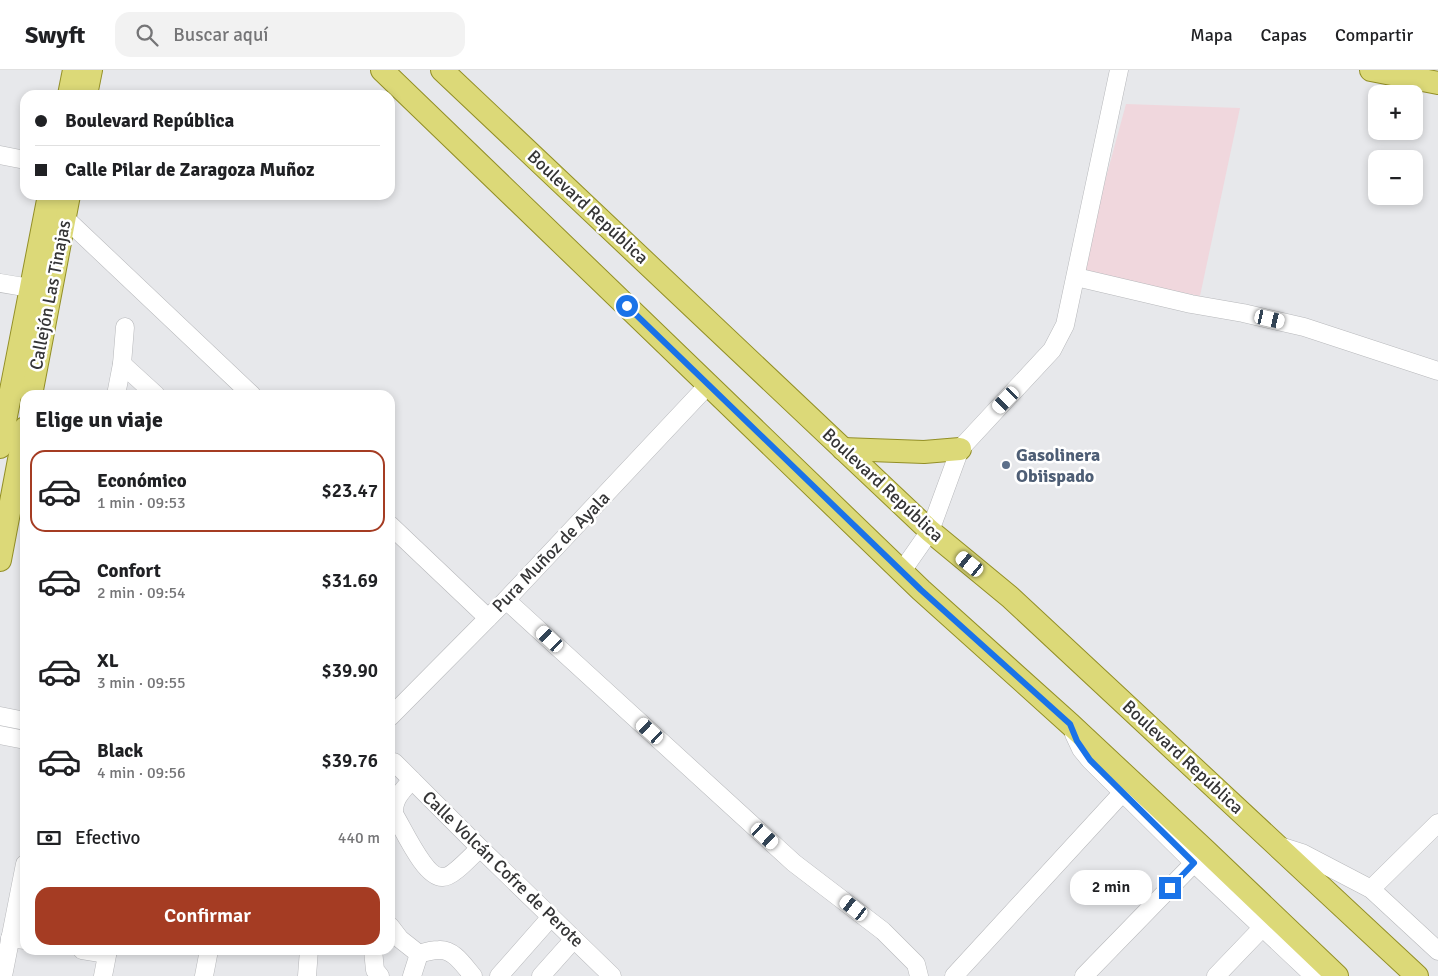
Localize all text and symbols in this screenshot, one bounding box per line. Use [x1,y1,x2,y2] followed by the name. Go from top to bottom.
[115,12,465,57] search box
[25,20,85,50] text: Swyft
[133,21,161,49] icon: search
[173,23,268,47] text: Buscar aquí
[1190,24,1233,46] text: Mapa
[1261,24,1307,46] text: Capas
[1335,24,1413,46] text: Compartir
[1368,85,1423,205] map controls
[1368,85,1423,140] button: +
[65,109,234,133] text: Boulevard República
[523,145,653,269] street label: Boulevard República
[1368,150,1423,205] button: −
[65,158,315,182] text: Calle Pilar de Zaragoza Muñoz
[25,218,75,372] street label: Callejón Las Tinajas
[616,295,638,317] route start
[1253,308,1286,330] car
[990,384,1021,416] car
[35,406,163,433] text: Elige un viaje
[818,423,948,547] street label: Boulevard República
[1016,444,1100,487] place label: Gasolinera Obiispado
[1000,459,1012,471] marker: Gasolinera Obiispado
[37,469,82,514] icon: car
[97,469,187,493] text: Económico
[321,479,378,503] text: $23.47
[488,487,614,617] street label: Pura Muñoz de Ayala
[97,493,186,513] text: 1 min · 09:53
[953,549,986,579] car
[37,559,82,604] icon: car
[97,559,161,583] text: Confort
[321,569,378,593] text: $31.69
[97,583,186,603] text: 2 min · 09:54
[533,623,566,655] car
[37,649,82,694] icon: car
[97,649,119,673] text: XL
[321,659,378,683] text: $39.90
[97,673,186,693] text: 3 min · 09:55
[1118,695,1248,819] street label: Boulevard República
[633,715,666,747] car
[37,739,82,784] icon: car
[97,739,143,763] text: Black
[321,749,378,773] text: $39.76
[97,763,186,783] text: 4 min · 09:56
[418,786,588,952] street label: Calle Volcán Cofre de Perote
[748,820,781,852] car
[35,824,63,852] icon: cash
[75,826,140,850] text: Efectivo
[338,828,380,848] text: 440 m
[1070,870,1152,906] callout: 2 min
[1092,877,1130,897] text: 2 min
[1159,877,1181,899] route end
[35,887,380,945] button: Confirmar
[837,893,870,923] car

